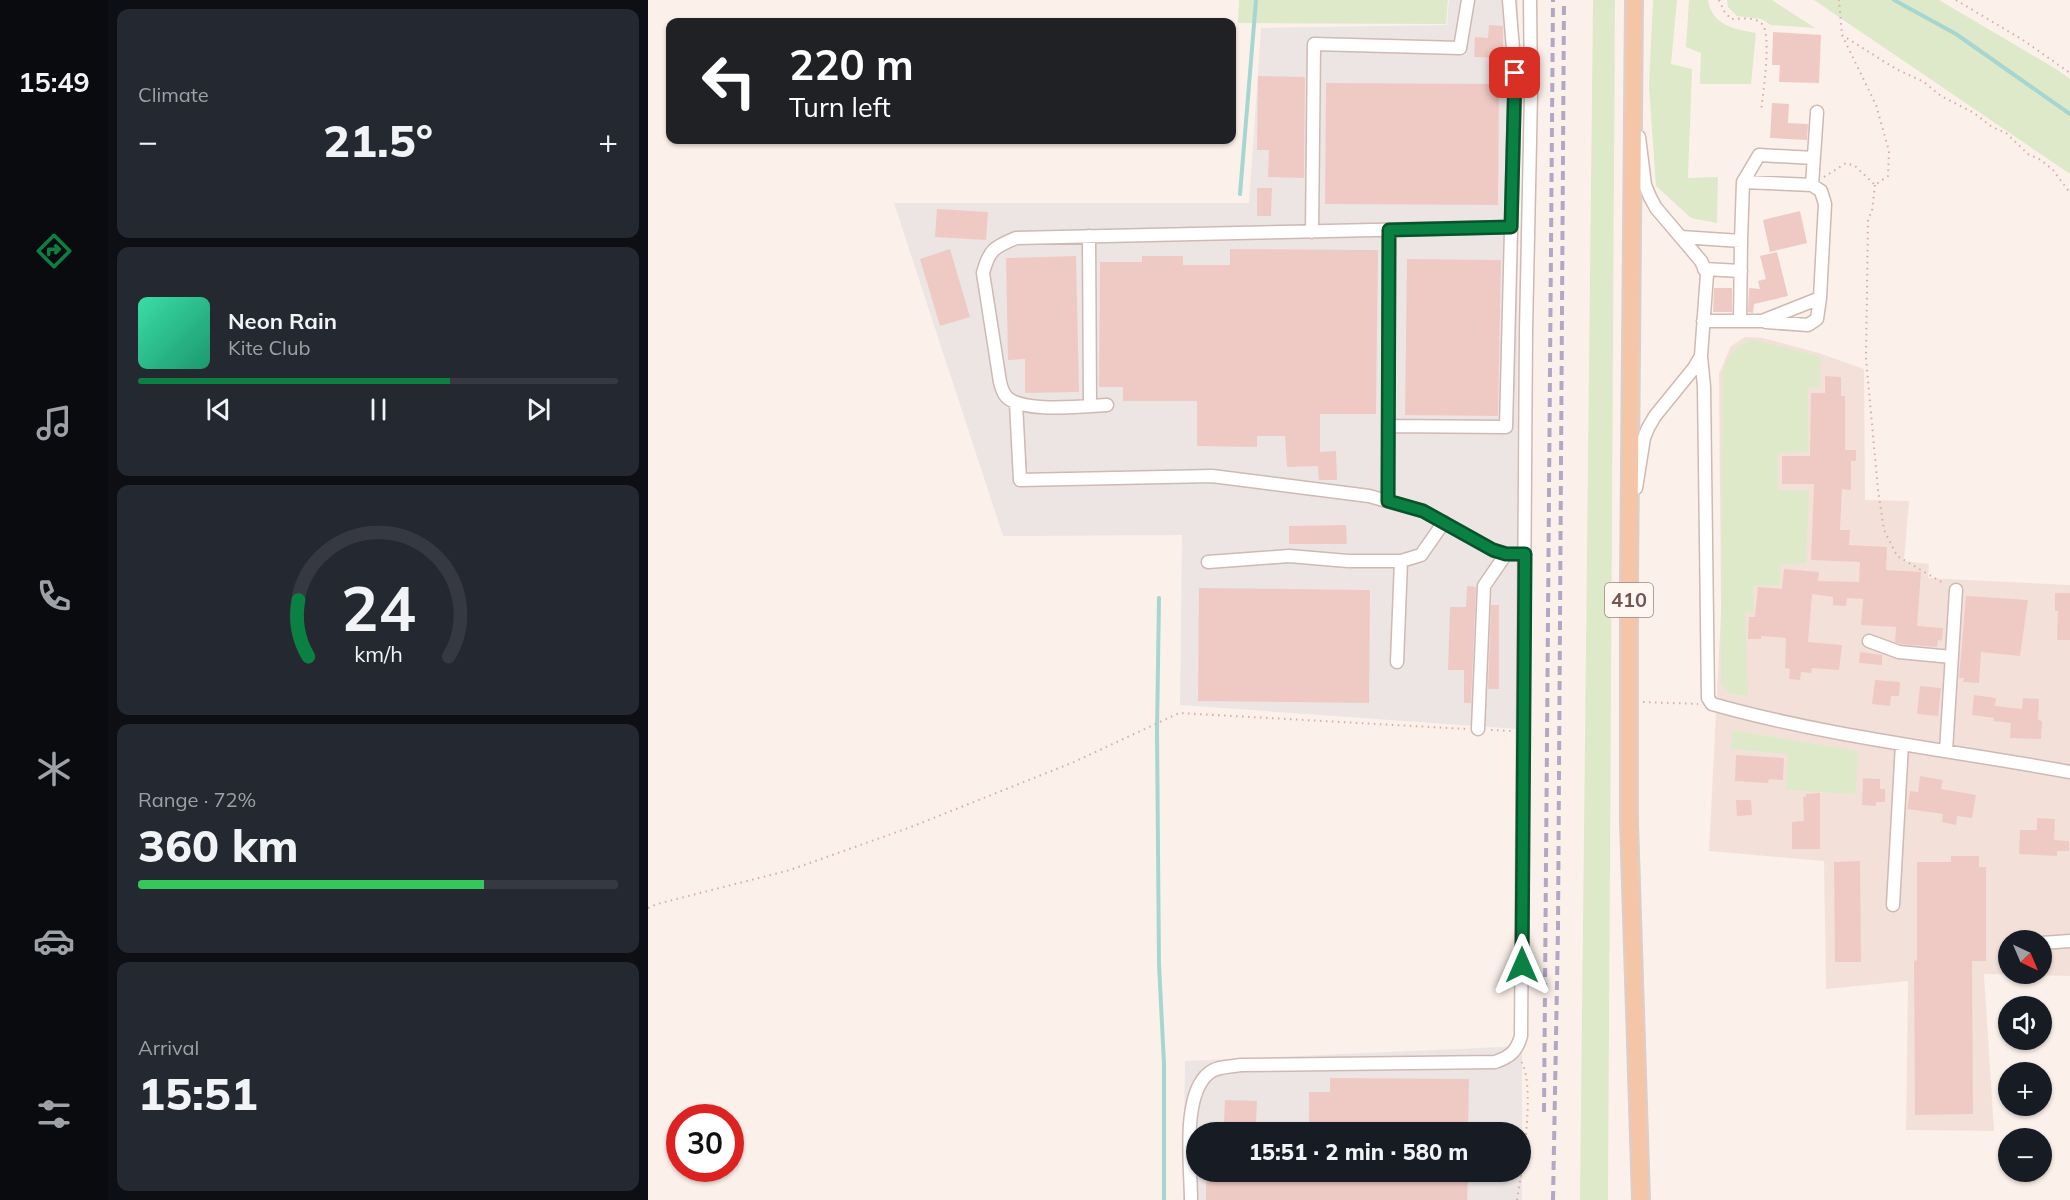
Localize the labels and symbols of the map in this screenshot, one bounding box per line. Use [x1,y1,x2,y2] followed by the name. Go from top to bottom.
[1489,47,1540,98] pin
[1605,583,1653,617] road number: 410
[1998,930,2052,984] north arrow
[1490,933,1554,997] position arrow
[666,1104,744,1182] speed limit sign: 30

